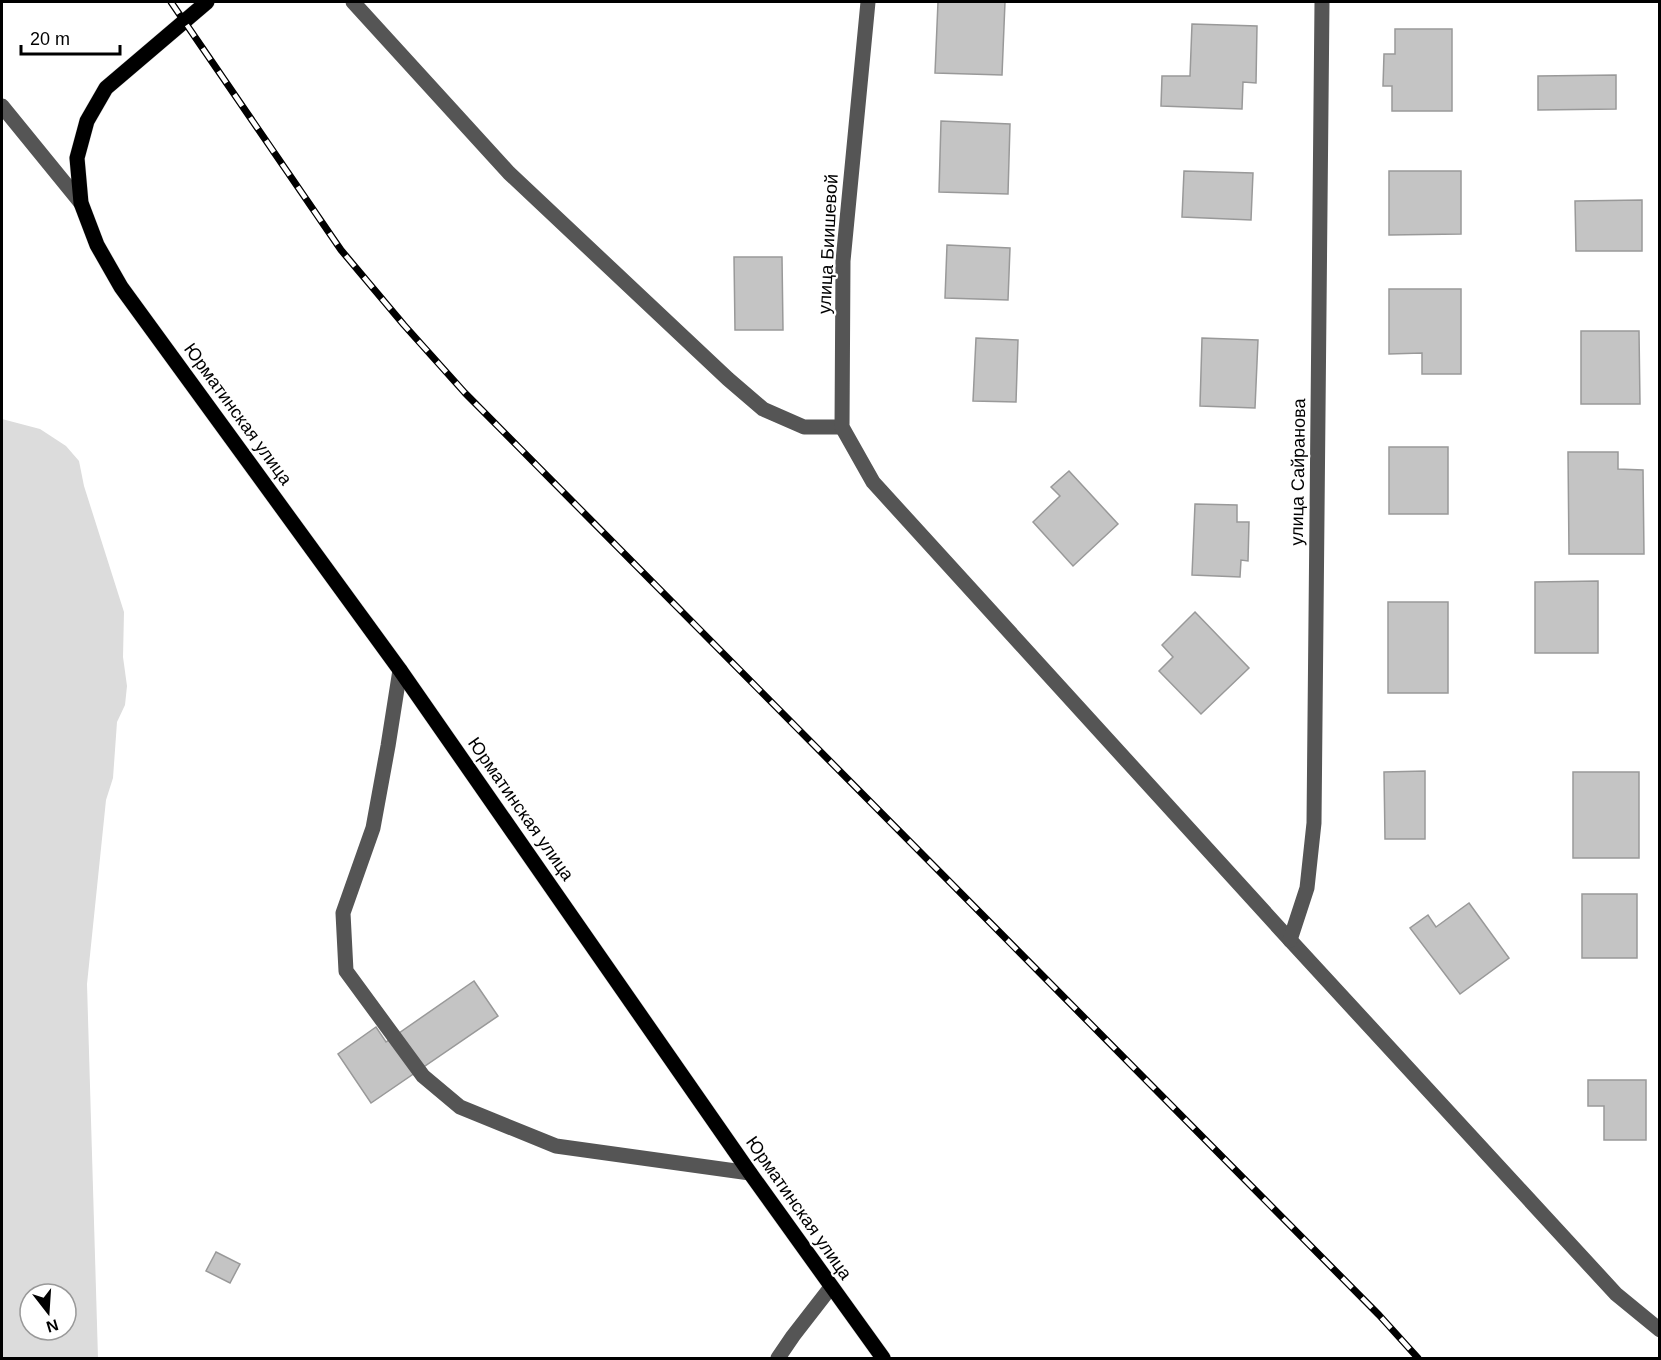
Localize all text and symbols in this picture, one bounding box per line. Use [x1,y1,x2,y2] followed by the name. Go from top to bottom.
[21,18,120,56] scale bar
[30,29,70,49] text: 20 m
[814,173,842,315] street label: улица Биишевой
[180,339,297,489] street label: Юрматинская улица
[1287,397,1309,546] street label: улица Сайранова
[464,734,578,885] street label: Юрматинская улица
[742,1133,856,1284] street label: Юрматинская улица
[18,1282,78,1342] north arrow
[44,1316,60,1336] text: N

